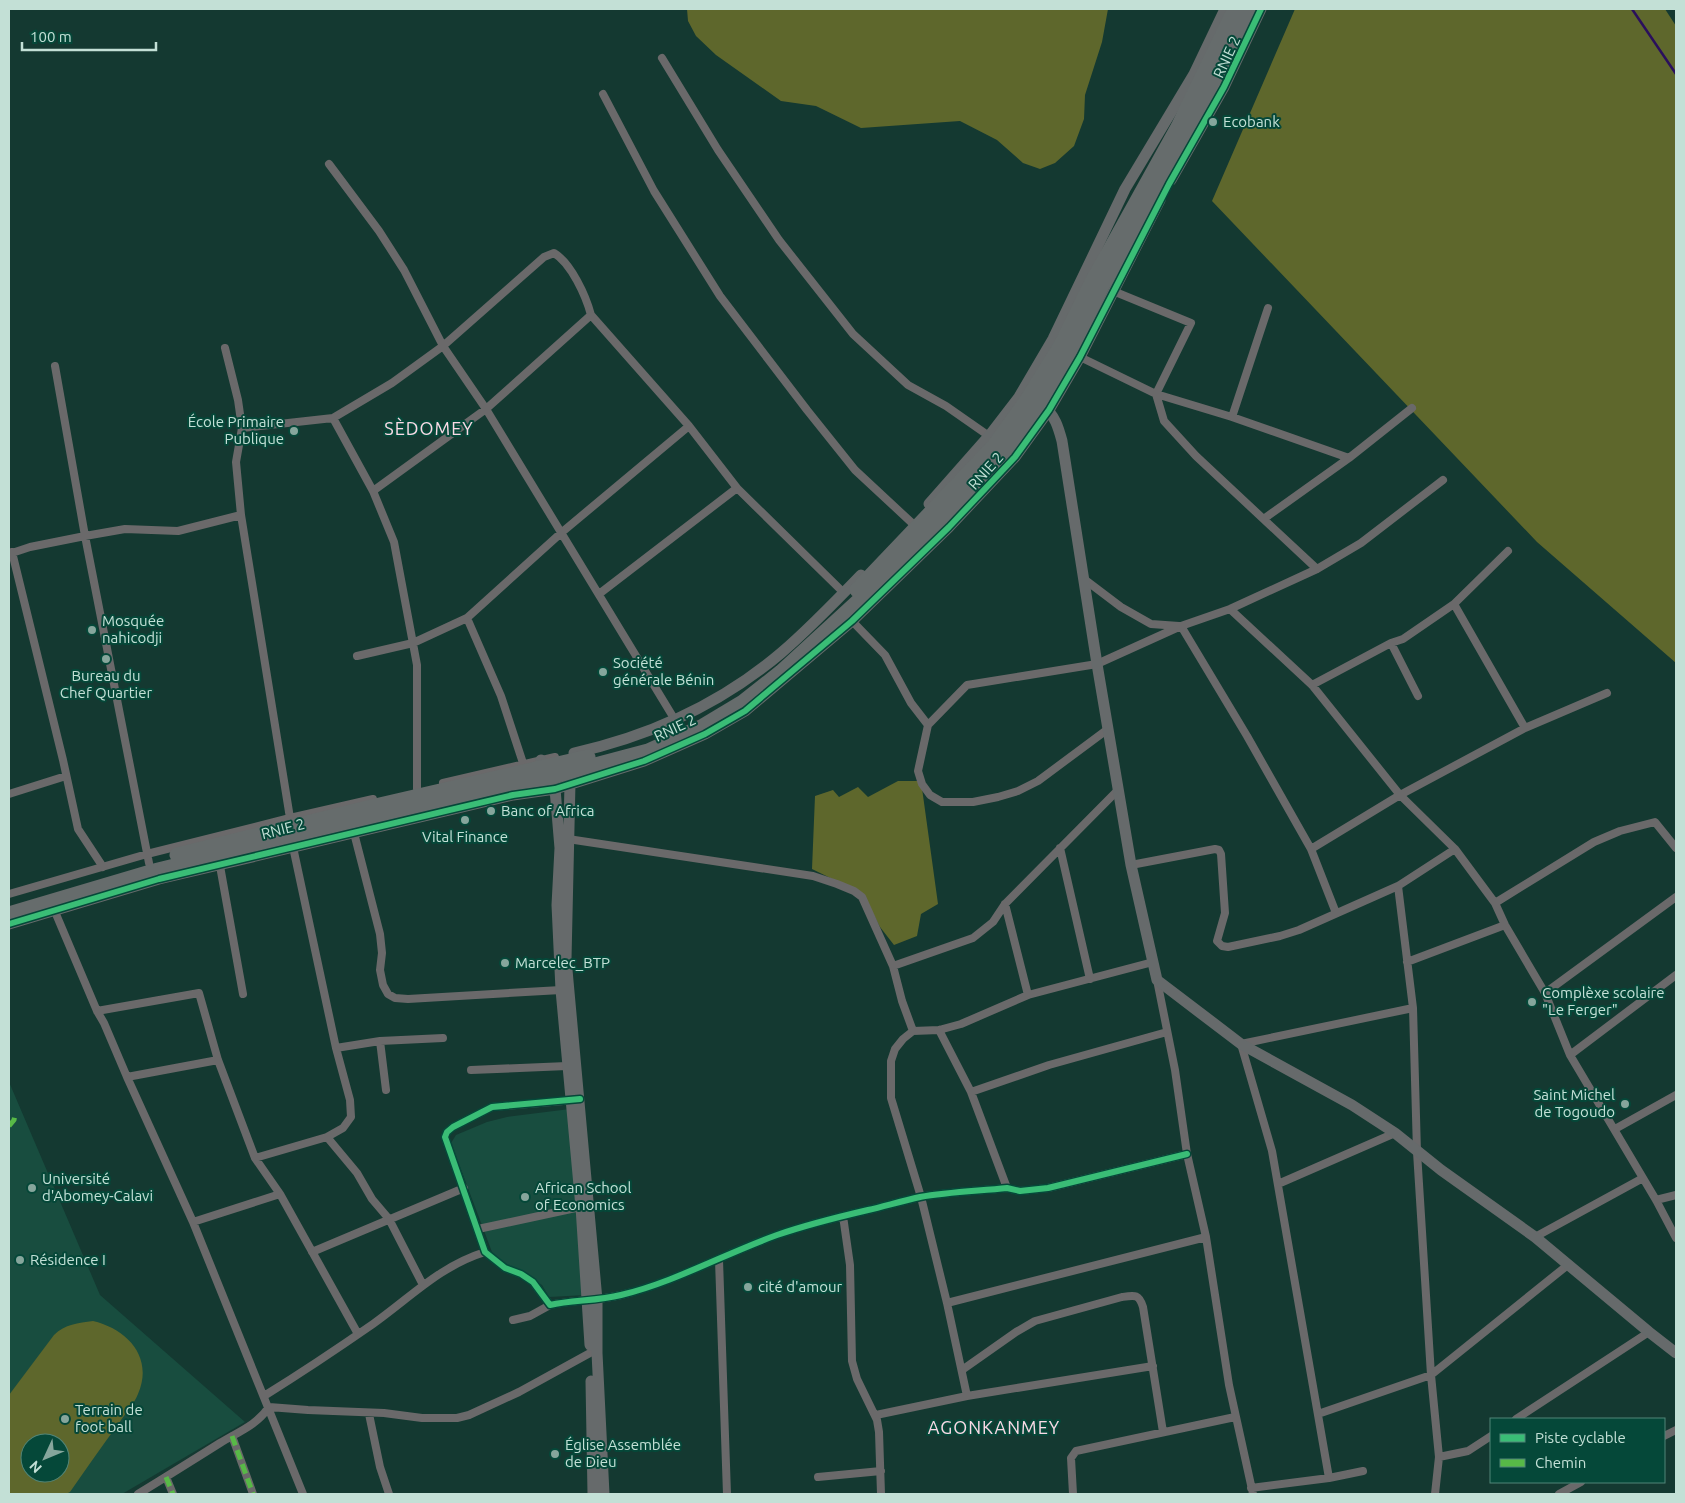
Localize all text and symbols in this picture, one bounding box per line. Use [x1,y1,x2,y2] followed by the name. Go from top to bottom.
[22,20,156,52] scale bar
[30,28,72,45] text: 100 m
[1209,33,1244,80] street label: RNIE 2
[1223,113,1280,130] place label: Ecobank
[1207,116,1219,128] marker: Ecobank
[188,413,284,447] place label: École Primaire Publique
[384,417,474,438] district label: SÈDOMEY
[288,425,300,437] marker: École Primaire Publique
[965,449,1007,493] street label: RNIE 2
[102,612,164,646] place label: Mosquée nahicodji
[86,624,98,636] marker: Mosquée nahicodji
[100,653,112,665] marker: Bureau du Chef Quartier
[613,654,714,688] place label: Société générale Bénin
[597,666,609,678] marker: Société générale Bénin
[60,667,152,701] place label: Bureau du Chef Quartier
[651,710,698,745] street label: RNIE 2
[501,802,595,819] place label: Banc of Africa
[485,805,497,817] marker: Banc of Africa
[459,814,471,826] marker: Vital Finance
[259,815,306,842] street label: RNIE 2
[422,828,508,845] place label: Vital Finance
[515,954,610,971] place label: Marcelec_BTP
[499,957,511,969] marker: Marcelec_BTP
[1542,984,1664,1018] place label: Complèxe scolaire "Le Ferger"
[1526,996,1538,1008] marker: Complèxe scolaire "Le Ferger"
[1533,1086,1615,1120] place label: Saint Michel de Togoudo
[1619,1098,1631,1110] marker: Saint Michel de Togoudo
[42,1170,153,1204] place label: Université d'Abomey-Calavi
[535,1179,631,1213] place label: African School of Economics
[26,1182,38,1194] marker: Université d'Abomey-Calavi
[519,1191,531,1203] marker: African School of Economics
[30,1251,106,1268] place label: Résidence I
[14,1254,26,1266] marker: Résidence I
[758,1278,843,1295] place label: cité d'amour
[742,1281,754,1293] marker: cité d'amour
[75,1401,143,1435] place label: Terrain de foot ball
[59,1413,71,1425] marker: Terrain de foot ball
[928,1417,1060,1437] district label: AGONKANMEY
[1490,1418,1665,1483] legend
[1535,1429,1626,1446] text: Piste cyclable
[20,1433,70,1483] north arrow
[565,1436,681,1470] place label: Église Assemblée de Dieu
[549,1448,561,1460] marker: Église Assemblée de Dieu
[1535,1454,1586,1471] text: Chemin
[26,1458,45,1476] text: N

